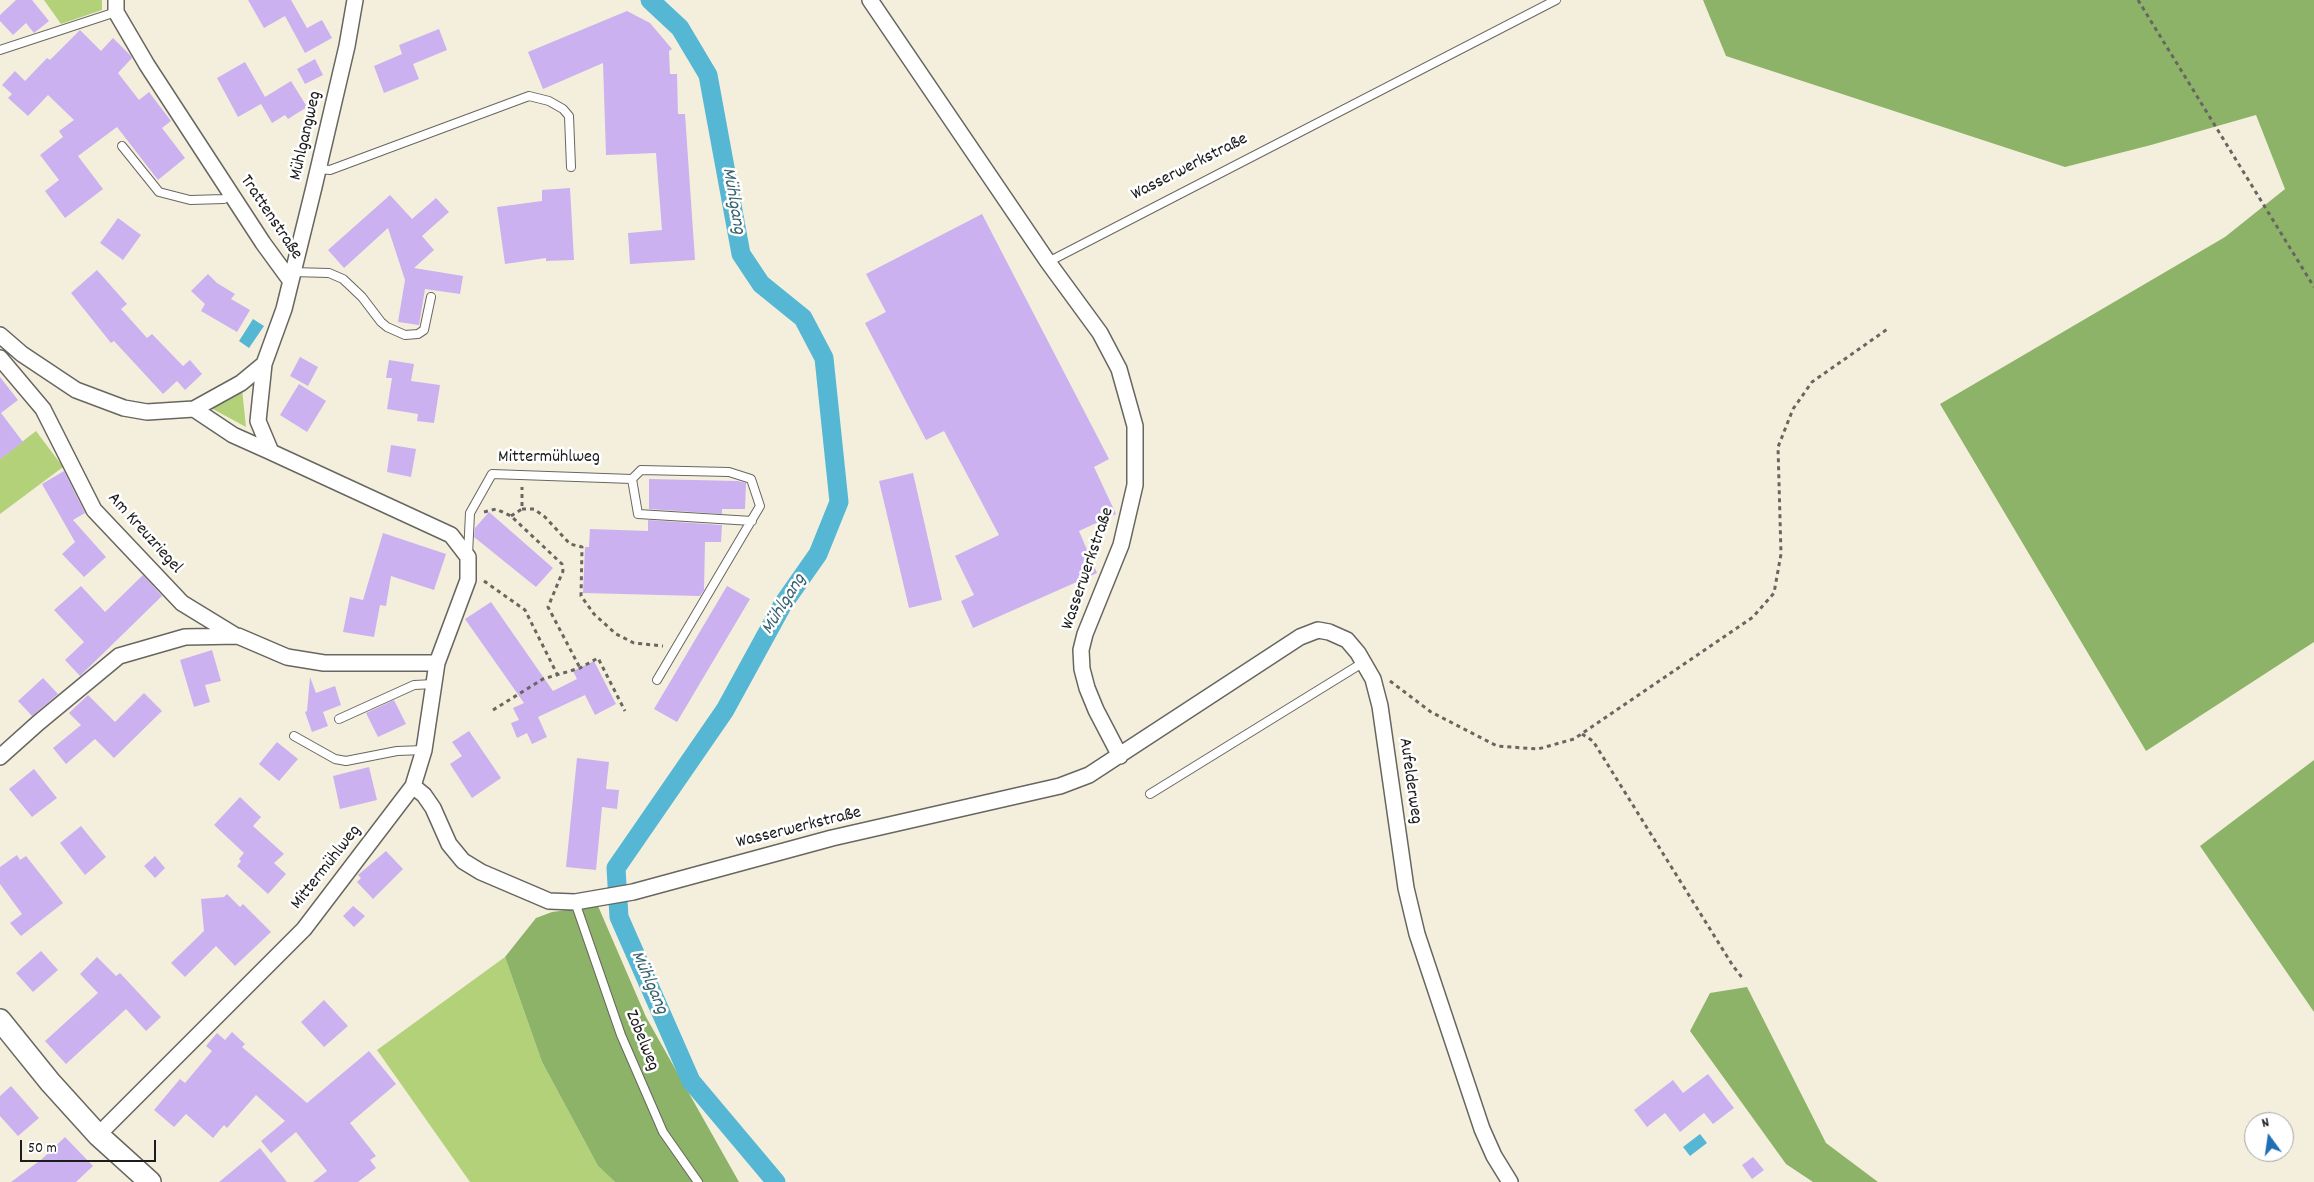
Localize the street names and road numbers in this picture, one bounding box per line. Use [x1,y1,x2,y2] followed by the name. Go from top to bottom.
[286,89,328,183] street label: Mühlgangweg
[1128,129,1252,207] street label: Wasserwerkstraße
[234,171,306,265] street label: Trattenstraße
[498,448,600,470] street label: Mittermühlweg
[102,489,186,579] street label: Am Kreuzriegel
[1058,505,1120,633] street label: Wasserwerkstraße
[1392,737,1426,825] street label: Aufelderweg
[734,803,864,855] street label: Wasserwerkstraße
[287,821,367,915] street label: Mittermühlweg
[619,1008,663,1074] street label: Zobelweg

